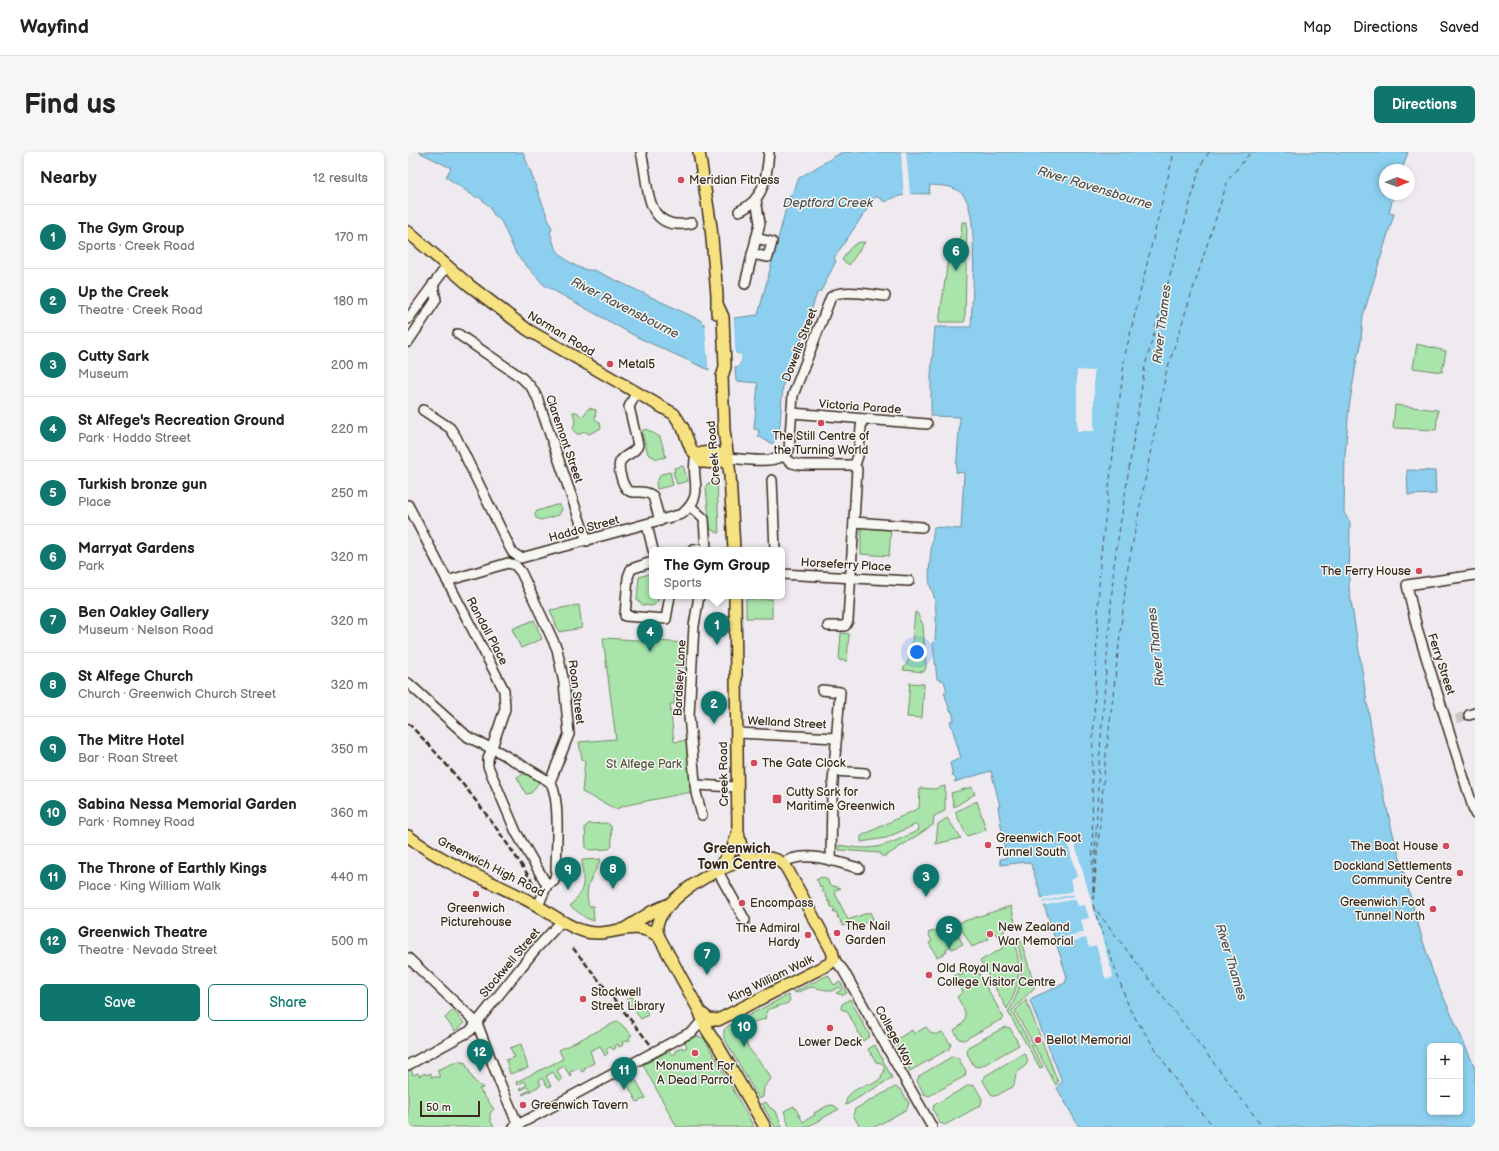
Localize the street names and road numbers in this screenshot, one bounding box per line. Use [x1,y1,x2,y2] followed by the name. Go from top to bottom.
[779,306,821,384] street label: Dowells Street
[525,308,597,360] street label: Norman Road
[542,393,586,485] street label: Claremont Street
[818,397,902,417] street label: Victoria Parade
[704,420,724,486] street label: Creek Road
[547,512,621,546] street label: Haddo Street
[800,555,892,575] street label: Horseferry Place
[463,594,511,668] street label: Randall Place
[1424,631,1458,697] street label: Ferry Street
[671,639,689,717] street label: Bardsley Lane
[565,659,587,725] street label: Roan Street
[747,713,827,733] street label: Welland Street
[716,741,732,807] street label: Creek Road
[435,833,547,901] street label: Greenwich High Road
[477,925,544,1001] street label: Stockwell Street
[726,952,816,1006] street label: King William Walk
[871,1003,917,1069] street label: College Way

